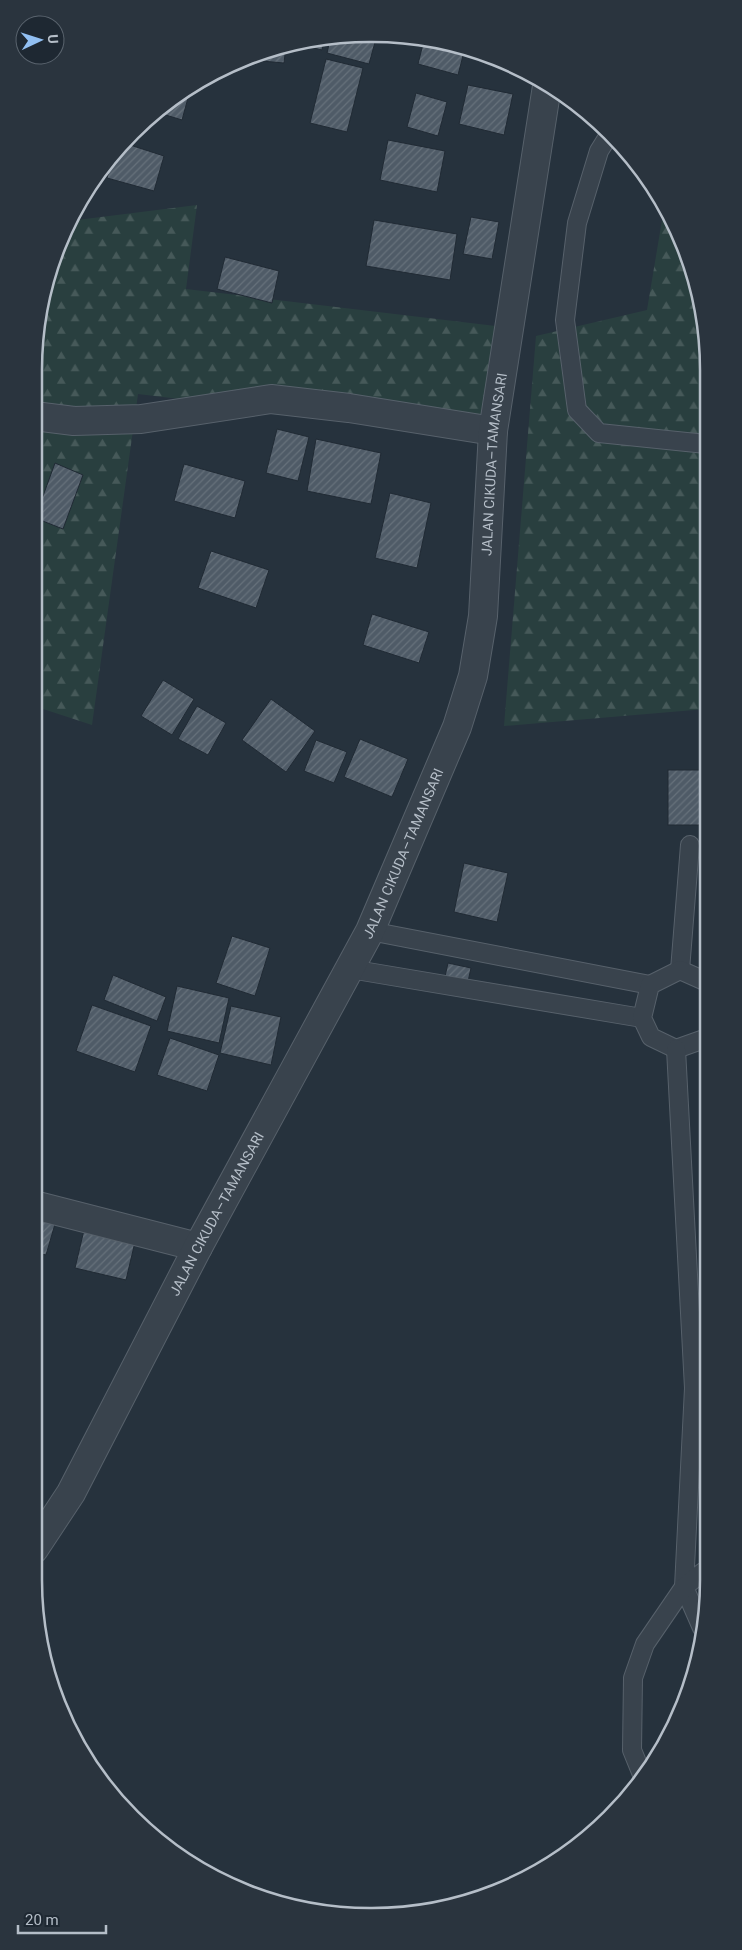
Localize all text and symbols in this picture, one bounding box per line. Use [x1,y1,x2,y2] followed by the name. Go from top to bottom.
[15,15,65,65] north arrow
[45,34,61,44] text: U
[478,372,510,556] street label: JALAN CIKUDA–TAMANSARI
[359,766,446,941] street label: JALAN CIKUDA–TAMANSARI
[166,1129,267,1298] street label: JALAN CIKUDA–TAMANSARI
[18,1902,105,1934] scale bar
[25,1911,59,1929] text: 20 m

